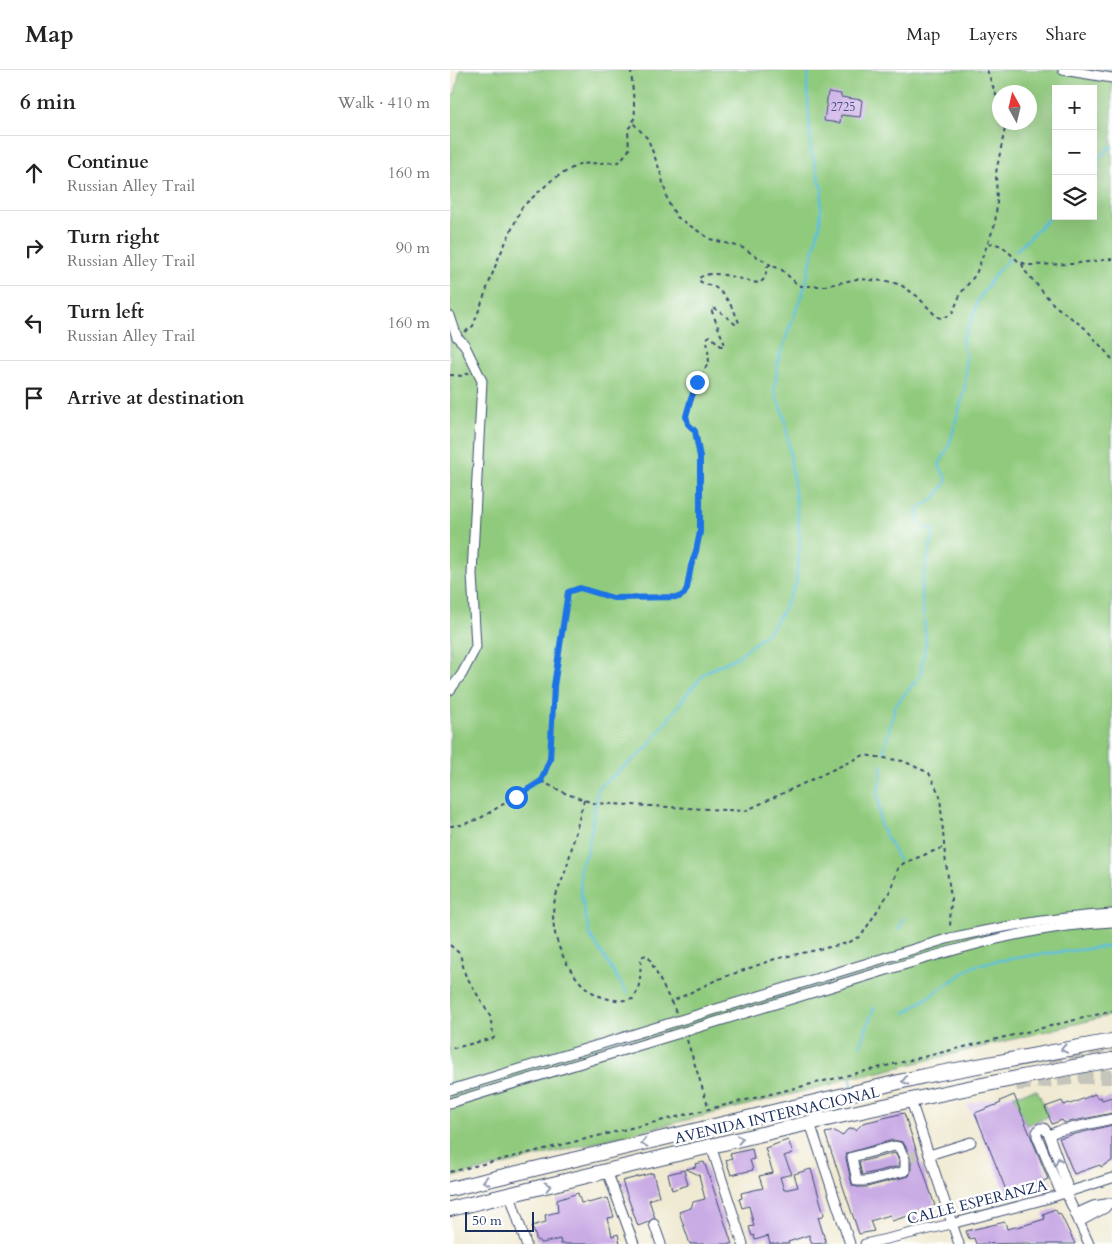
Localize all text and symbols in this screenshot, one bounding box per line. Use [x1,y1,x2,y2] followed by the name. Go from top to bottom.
[25,18,74,51] text: Map
[906,22,941,47] text: Map
[969,22,1018,47] text: Layers
[1046,22,1087,47] text: Share
[992,85,1037,130] north arrow
[1052,85,1097,220] map controls
[1052,85,1097,130] button: +
[20,88,76,117] text: 6 min
[338,92,430,114] text: Walk · 410 m
[831,99,855,115] house number: 2725
[1052,130,1097,175] button: −
[67,149,149,175] text: Continue
[20,159,48,187] icon: ahead
[388,162,430,184] text: 160 m
[67,175,195,197] text: Russian Alley Trail
[1052,175,1097,220] button: layers
[67,224,159,250] text: Turn right
[20,234,48,262] icon: right
[396,237,430,259] text: 90 m
[67,250,195,272] text: Russian Alley Trail
[67,299,144,325] text: Turn left
[20,309,48,337] icon: left
[388,312,430,334] text: 160 m
[67,325,195,347] text: Russian Alley Trail
[686,371,709,394] route end
[20,384,48,412] icon: arrive
[67,385,244,411] text: Arrive at destination
[505,786,528,809] route start
[1060,1043,1068,1053] one-way arrow
[900,1075,909,1086] one-way arrow
[672,1081,882,1148] street label: AVENIDA INTERNACIONAL
[736,1134,745,1145] one-way arrow
[640,1137,649,1148] one-way arrow
[1054,1157,1064,1166] one-way arrow
[482,1175,491,1186] one-way arrow
[905,1175,1049,1229] street label: CALLE ESPERANZA
[544,1181,552,1191] one-way arrow
[465,1209,534,1232] scale bar
[472,1211,502,1230] text: 50 m

